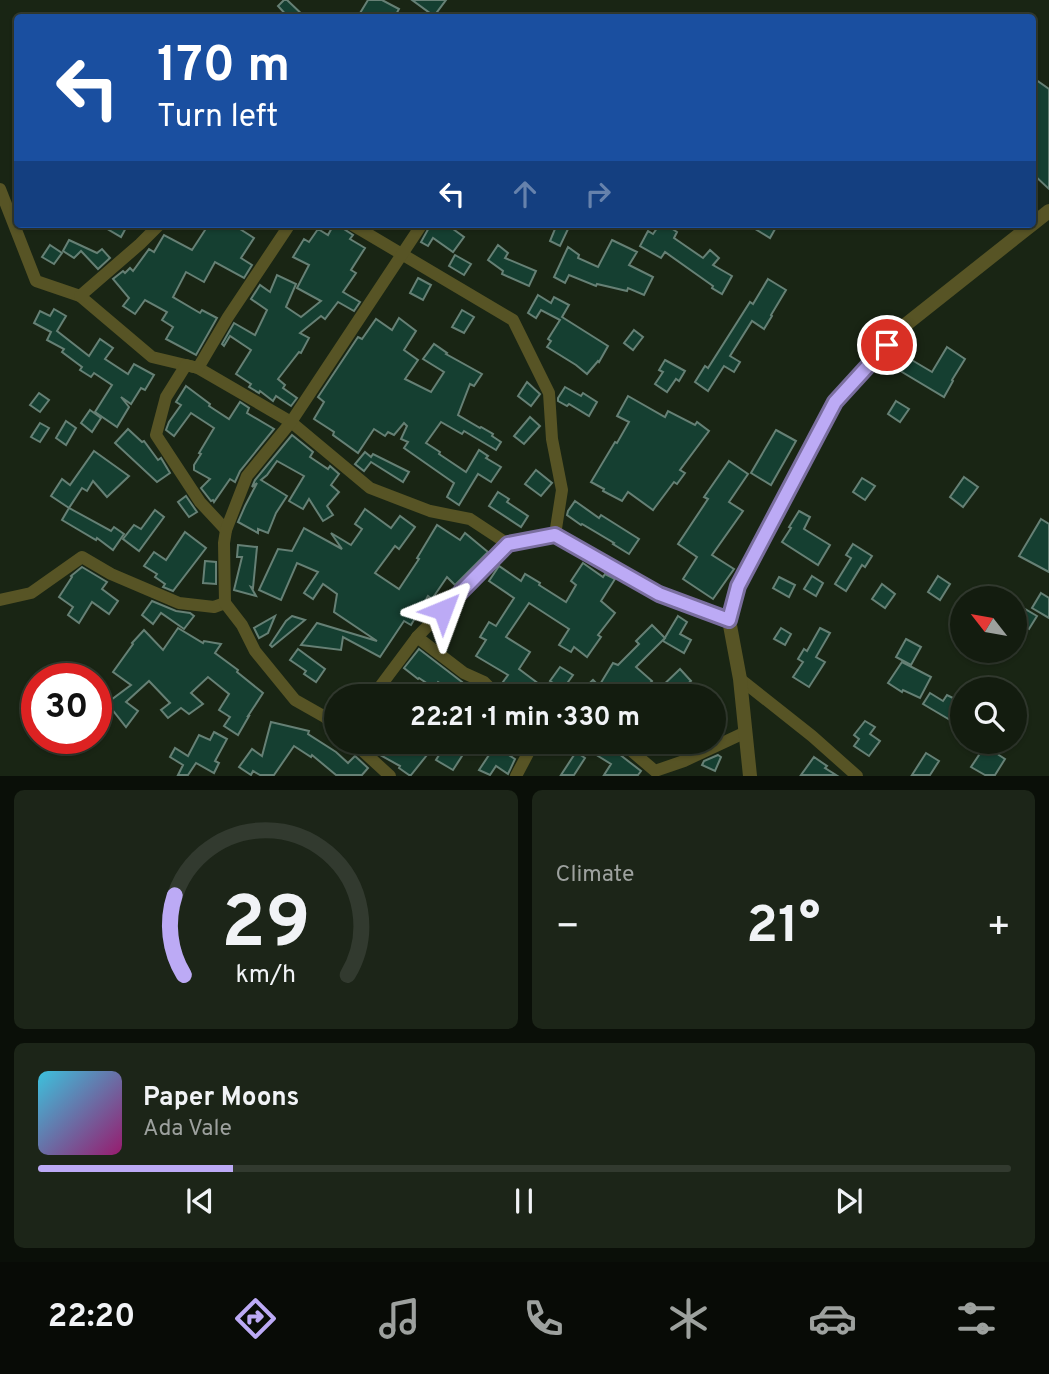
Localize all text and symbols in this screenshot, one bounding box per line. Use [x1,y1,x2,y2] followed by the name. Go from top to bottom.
[157,37,290,99] text: 170 m
[42,42,133,133] icon: left
[157,98,278,138] text: Turn left
[433,175,471,213] icon: left
[506,175,544,213] icon: ahead
[579,175,617,213] icon: right
[857,315,917,375] pin
[868,326,906,364] icon: arrive
[406,573,480,647] position arrow
[950,586,1027,663] north arrow
[950,586,1027,754] map controls
[21,663,112,754] speed limit sign: 30
[950,677,1027,754] button: search
[410,702,640,735] text: 22:21 · 1 min · 330 m
[556,861,634,890] text: Climate
[221,882,310,974] text: 29
[746,895,820,961] text: 21°
[556,904,580,953] text: −
[986,904,1011,953] text: +
[235,960,296,992] text: km/h
[143,1082,299,1115] text: Paper Moons
[143,1115,232,1144] text: Ada Vale
[181,1182,219,1220] icon: previous
[505,1182,543,1220] icon: pause
[830,1182,868,1220] icon: next
[231,1294,280,1343] icon: directions
[375,1294,424,1343] icon: music
[519,1294,568,1343] icon: phone
[664,1294,713,1343] icon: climate
[808,1294,857,1343] icon: car
[952,1294,1001,1343] icon: filters
[48,1298,135,1338] text: 22:20

